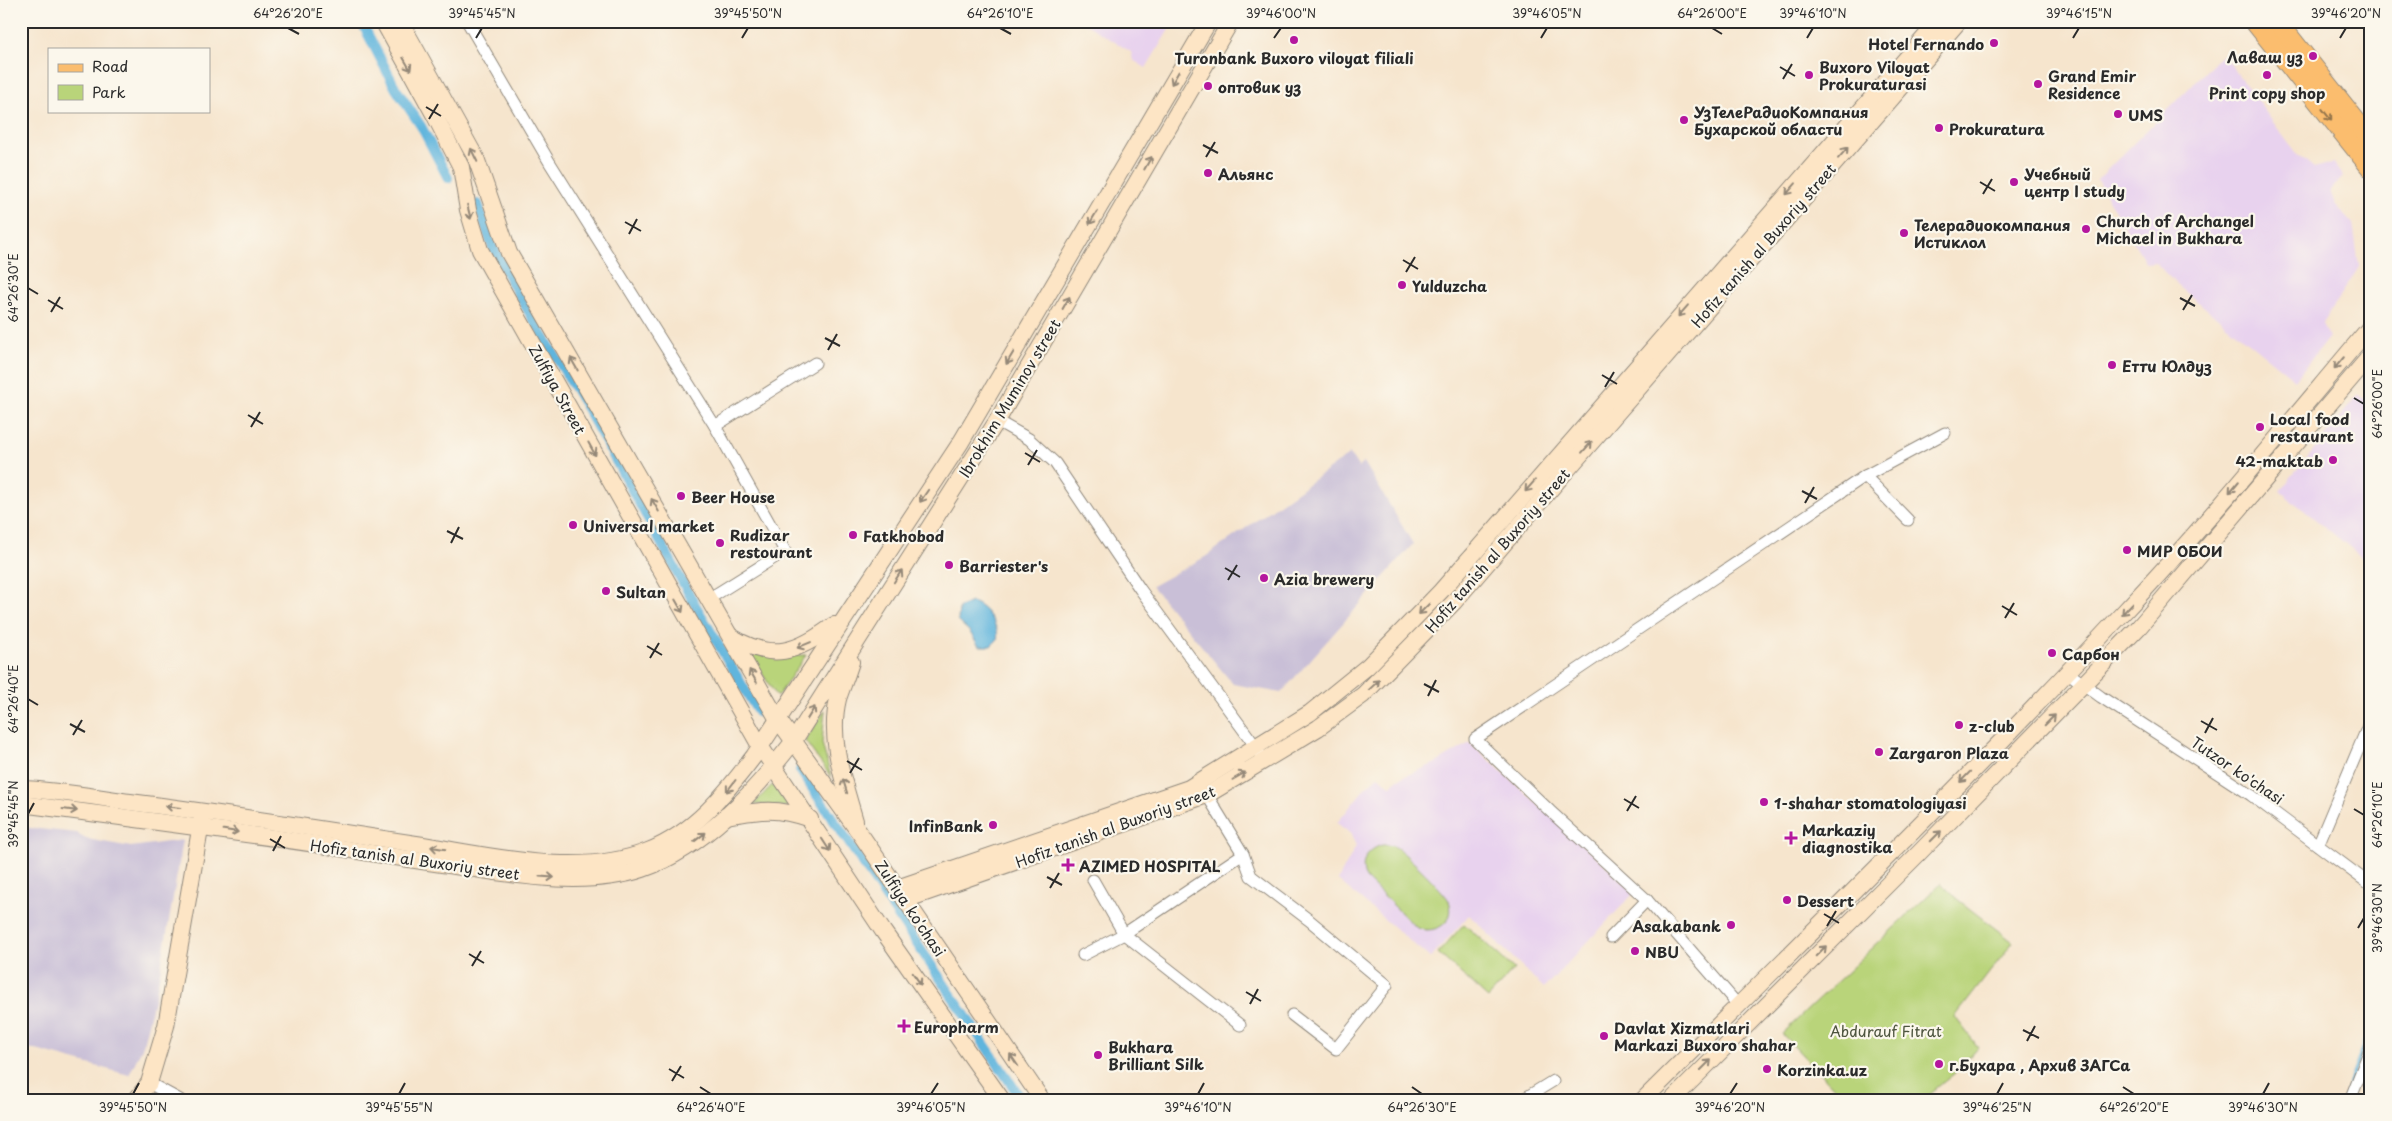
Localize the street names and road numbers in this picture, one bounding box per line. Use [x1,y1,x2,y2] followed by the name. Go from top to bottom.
[1685,158,1841,332] street label: Hofiz tanish al Buxoriy street
[952,314,1066,482] street label: Ibrokhim Muminov street
[524,340,592,438] street label: Zulfiya Street
[1419,463,1575,637] street label: Hofiz tanish al Buxoriy street
[2187,730,2289,810] street label: Tutzor ko'chasi
[1012,779,1218,873] street label: Hofiz tanish al Buxoriy street
[309,833,521,885] street label: Hofiz tanish al Buxoriy street
[870,855,952,961] street label: Zulfiya ko'chasi

